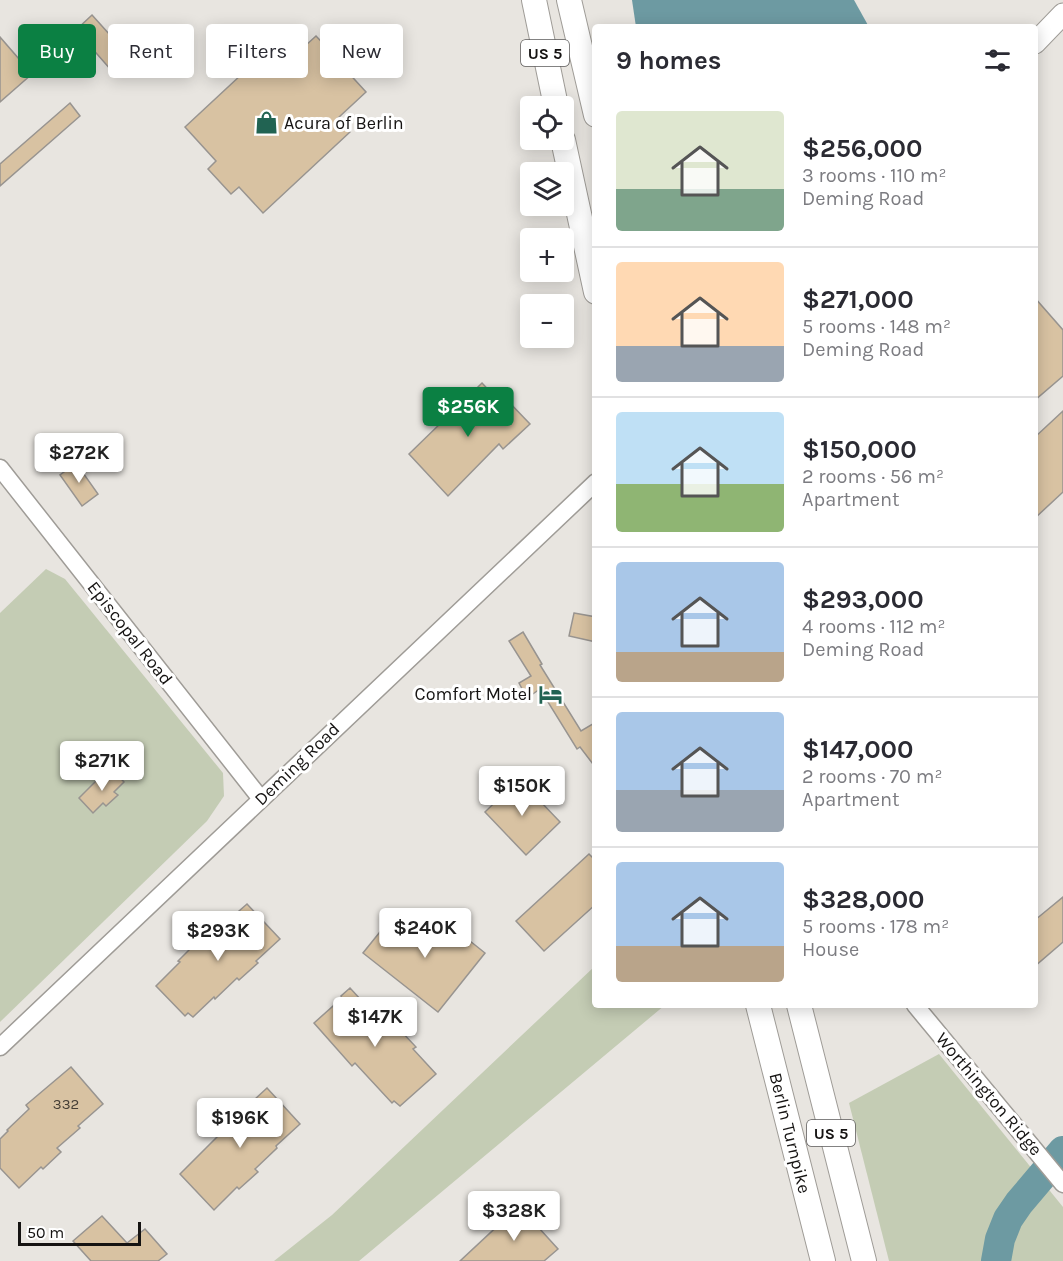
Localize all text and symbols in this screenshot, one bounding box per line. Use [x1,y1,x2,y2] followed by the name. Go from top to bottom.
[18,24,96,78] chip: Buy
[108,24,194,78] chip: Rent
[206,24,308,78] chip: Filters
[320,24,403,78] chip: New
[521,40,569,66] road number: US 5
[981,44,1014,77] icon: filters
[616,45,722,76] text: 9 homes
[520,96,574,348] map controls
[520,96,574,150] button: locate
[253,110,279,136] shop icon: Acura of Berlin
[284,112,404,134] place label: Acura of Berlin
[802,133,922,164] text: $256,000
[664,135,736,207] icon: home
[520,162,574,216] button: layers
[802,164,947,187] text: 3 rooms · 110 m²
[802,187,924,210] text: Deming Road
[520,228,574,282] button: +
[802,284,914,315] text: $271,000
[664,286,736,358] icon: home
[520,294,574,348] button: −
[802,315,951,338] text: 5 rooms · 148 m²
[802,338,924,361] text: Deming Road
[426,387,510,438] pin: $256K
[437,395,499,418] text: $256K
[37,433,121,484] pin: $272K
[802,434,917,465] text: $150,000
[664,436,736,508] icon: home
[48,441,110,464] text: $272K
[802,465,944,488] text: 2 rooms · 56 m²
[802,488,900,511] text: Apartment
[83,577,177,689] street label: Episcopal Road
[802,584,924,615] text: $293,000
[664,586,736,658] icon: home
[802,615,946,638] text: 4 rooms · 112 m²
[802,638,924,661] text: Deming Road
[537,681,563,707] hotel icon: Comfort Motel
[415,683,532,705] place label: Comfort Motel
[250,718,344,810] street label: Deming Road
[802,734,914,765] text: $147,000
[664,736,736,808] icon: home
[60,741,144,792] pin: $271K
[74,749,130,772] text: $271K
[802,765,942,788] text: 2 rooms · 70 m²
[480,766,564,817] pin: $150K
[493,774,551,797] text: $150K
[802,788,900,811] text: Apartment
[802,884,925,915] text: $328,000
[664,886,736,958] icon: home
[383,908,467,959] pin: $240K
[176,911,260,962] pin: $293K
[802,915,949,938] text: 5 rooms · 178 m²
[393,916,457,939] text: $240K
[186,919,250,942] text: $293K
[802,938,859,961] text: House
[333,997,417,1048] pin: $147K
[347,1005,403,1028] text: $147K
[931,1028,1047,1160] street label: Worthington Ridge
[764,1070,816,1196] street label: Berlin Turnpike
[53,1095,79,1113] house number: 332
[198,1098,282,1149] pin: $196K
[211,1106,269,1129] text: $196K
[807,1120,855,1146] road number: US 5
[472,1191,556,1242] pin: $328K
[482,1199,546,1222] text: $328K
[18,1219,141,1246] scale bar
[27,1223,64,1242] text: 50 m

